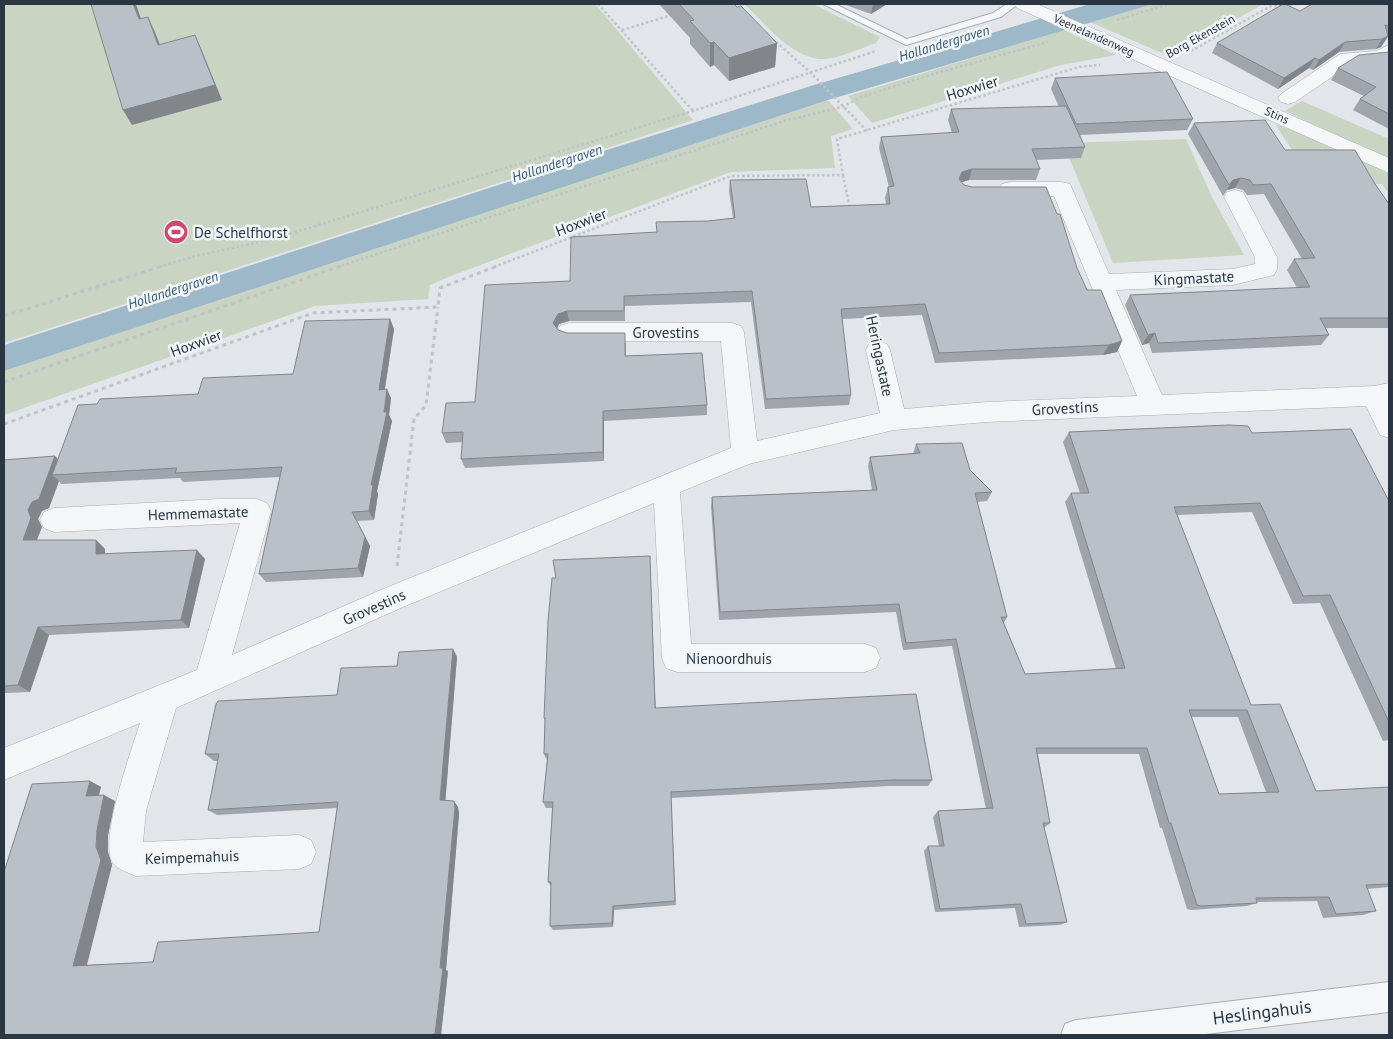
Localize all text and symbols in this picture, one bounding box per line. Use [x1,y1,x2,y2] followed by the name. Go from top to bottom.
[1050,10,1137,60] street label: Veenelandenweg
[1163,11,1237,61] street label: Borg Ekenstein
[896,21,992,65] water label: Hollandergraven
[944,71,1000,105] street label: Hoxwier
[1262,103,1292,127] street label: Stins
[509,140,605,186] water label: Hollandergraven
[553,204,609,240] street label: Hoxwier
[163,219,189,245] sports icon: De Schelfhorst
[194,223,288,242] place label: De Schelfhorst
[1153,266,1235,290] street label: Kingmastate
[125,267,221,313] water label: Hollandergraven
[862,314,898,398] street label: Heringastate
[633,323,699,342] street label: Grovestins
[168,325,224,361] street label: Hoxwier
[1031,397,1099,419] street label: Grovestins
[147,502,249,524] street label: Hemmemastate
[340,585,408,629] street label: Grovestins
[686,649,772,668] street label: Nienoordhuis
[145,846,239,868] street label: Keimpemahuis
[1211,995,1313,1029] street label: Heslingahuis

